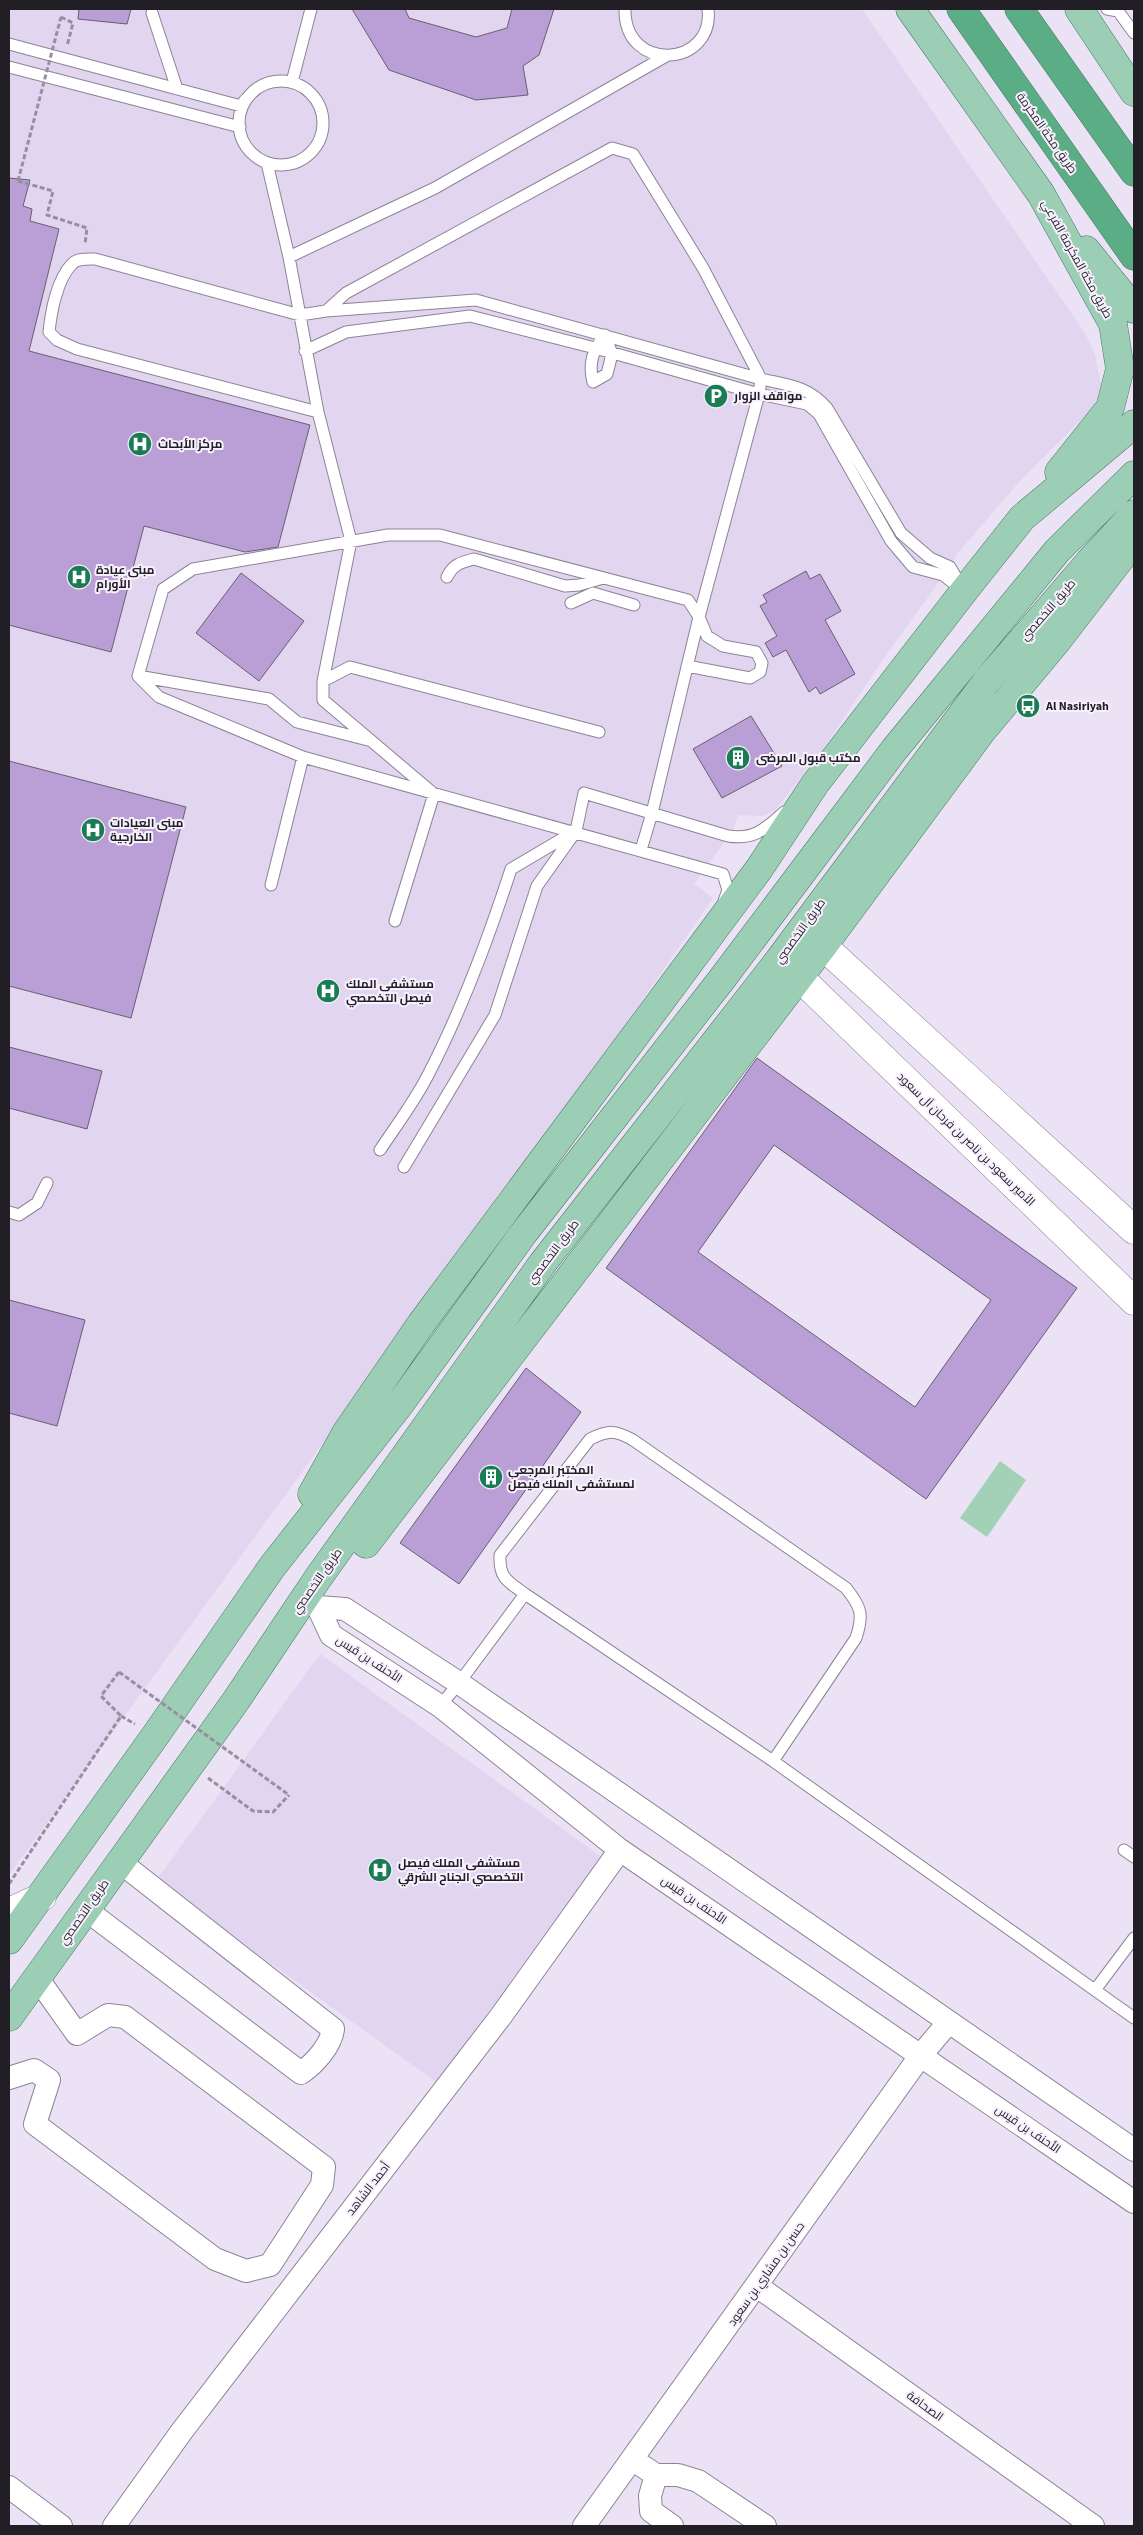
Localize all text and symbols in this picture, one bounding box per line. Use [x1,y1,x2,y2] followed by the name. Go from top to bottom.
[1012,89,1081,177] street label: طريق مكة المكرمة
[1036,197,1116,322] street label: طريق مكة المكرمة الفرعي
[703,383,729,409] parking icon: مواقف الزوار
[733,388,803,405] place label: مواقف الزوار
[127,431,153,457] hospital icon: مركز الأبحاث
[158,436,222,453] place label: مركز الأبحاث
[96,562,155,593] place label: مبنى عيادة الأورام
[66,564,92,590] hospital icon: مبنى عيادة الأورام
[1017,576,1081,646] street label: طريق التخصصي
[1015,693,1041,719] bus stop icon: Al Nasiriyah
[1045,698,1109,715] place label: Al Nasiriyah
[725,745,751,771] building icon: مكتب قبول المرضى
[756,750,861,767] place label: مكتب قبول المرضى
[110,815,184,846] place label: مبنى العيادات الخارجية
[80,817,106,843] hospital icon: مبنى العيادات الخارجية
[771,895,831,968] street label: طريق التخصصي
[346,976,434,1008] place label: مستشفى الملك فيصل التخصصي
[315,978,341,1004] hospital icon: مستشفى الملك فيصل التخصصي
[893,1068,1039,1210] street label: الأمير سعود بن ناصر بن فرحان آل سعود
[523,1216,584,1289] street label: طريق التخصصي
[508,1462,635,1493] place label: المختبر المرجعي لمستشفى الملك فيصل
[478,1464,504,1490] building icon: المختبر المرجعي لمستشفى الملك فيصل
[288,1545,347,1618] street label: طريق التخصصي
[332,1632,405,1687] street label: الأحنف بن قيس
[398,1855,524,1887] place label: مستشفى الملك فيصل التخصصي الجناح الشرقي
[367,1857,393,1883] hospital icon: مستشفى الملك فيصل التخصصي الجناح الشرقي
[657,1872,730,1929] street label: الأحنف بن قيس
[55,1876,114,1949] street label: طريق التخصصي
[991,2101,1064,2158] street label: الأحنف بن قيس
[342,2159,395,2219] street label: أحمد الشاهد
[724,2219,810,2330] street label: حسن بن مشاري بن سعود
[903,2387,947,2426] street label: الصحافة

